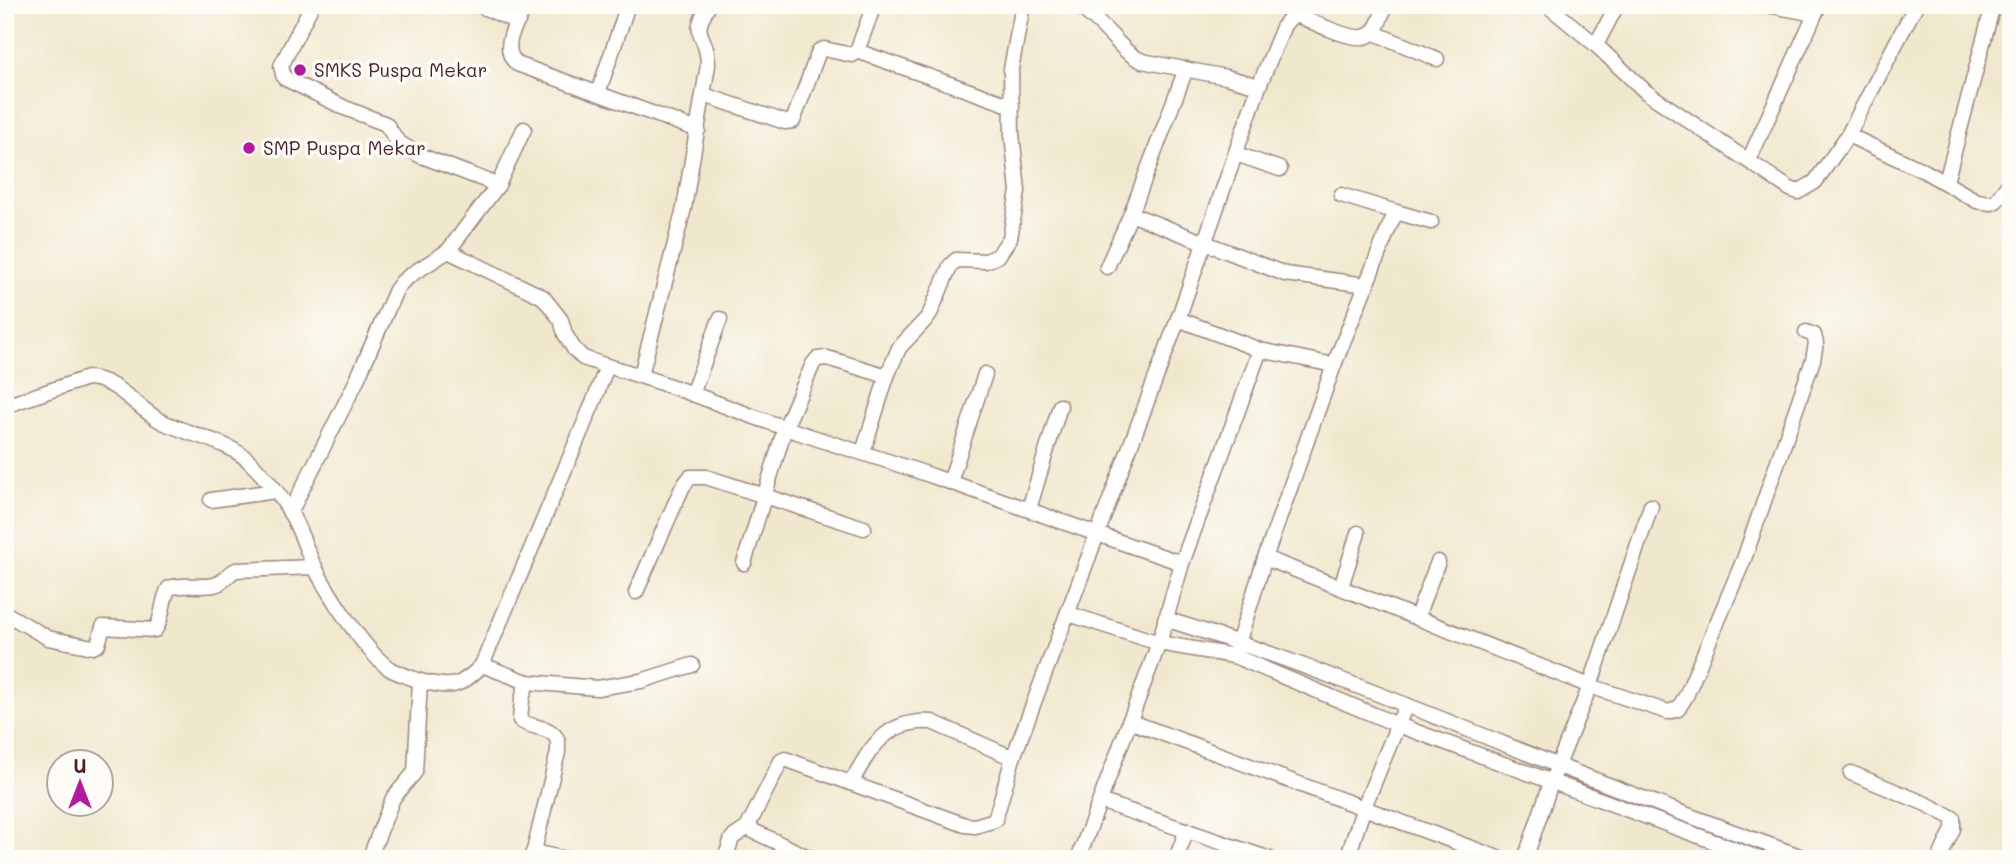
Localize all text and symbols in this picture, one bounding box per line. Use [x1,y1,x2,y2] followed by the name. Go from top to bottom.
[314,57,487,82] place label: SMKS Puspa Mekar
[292,62,308,78] marker: SMKS Puspa Mekar
[263,135,426,160] place label: SMP Puspa Mekar
[241,140,257,156] marker: SMP Puspa Mekar
[46,748,116,818] north arrow
[73,753,87,778] text: U

